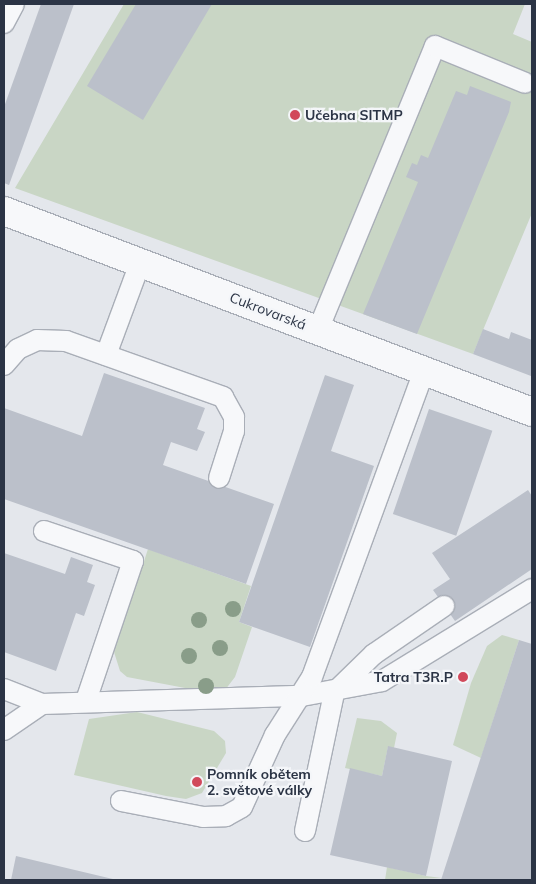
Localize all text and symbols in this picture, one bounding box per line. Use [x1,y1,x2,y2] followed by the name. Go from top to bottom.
[305,107,403,123] place label: Učebna SITMP
[289,109,301,121] marker: Učebna SITMP
[227,289,309,333] street label: Cukrovarská
[374,669,453,685] place label: Tatra T3R.P
[457,671,469,683] marker: Tatra T3R.P
[207,766,312,799] place label: Pomník obětem 2. světové války
[191,776,203,788] marker: Pomník obětem 2. světové války

